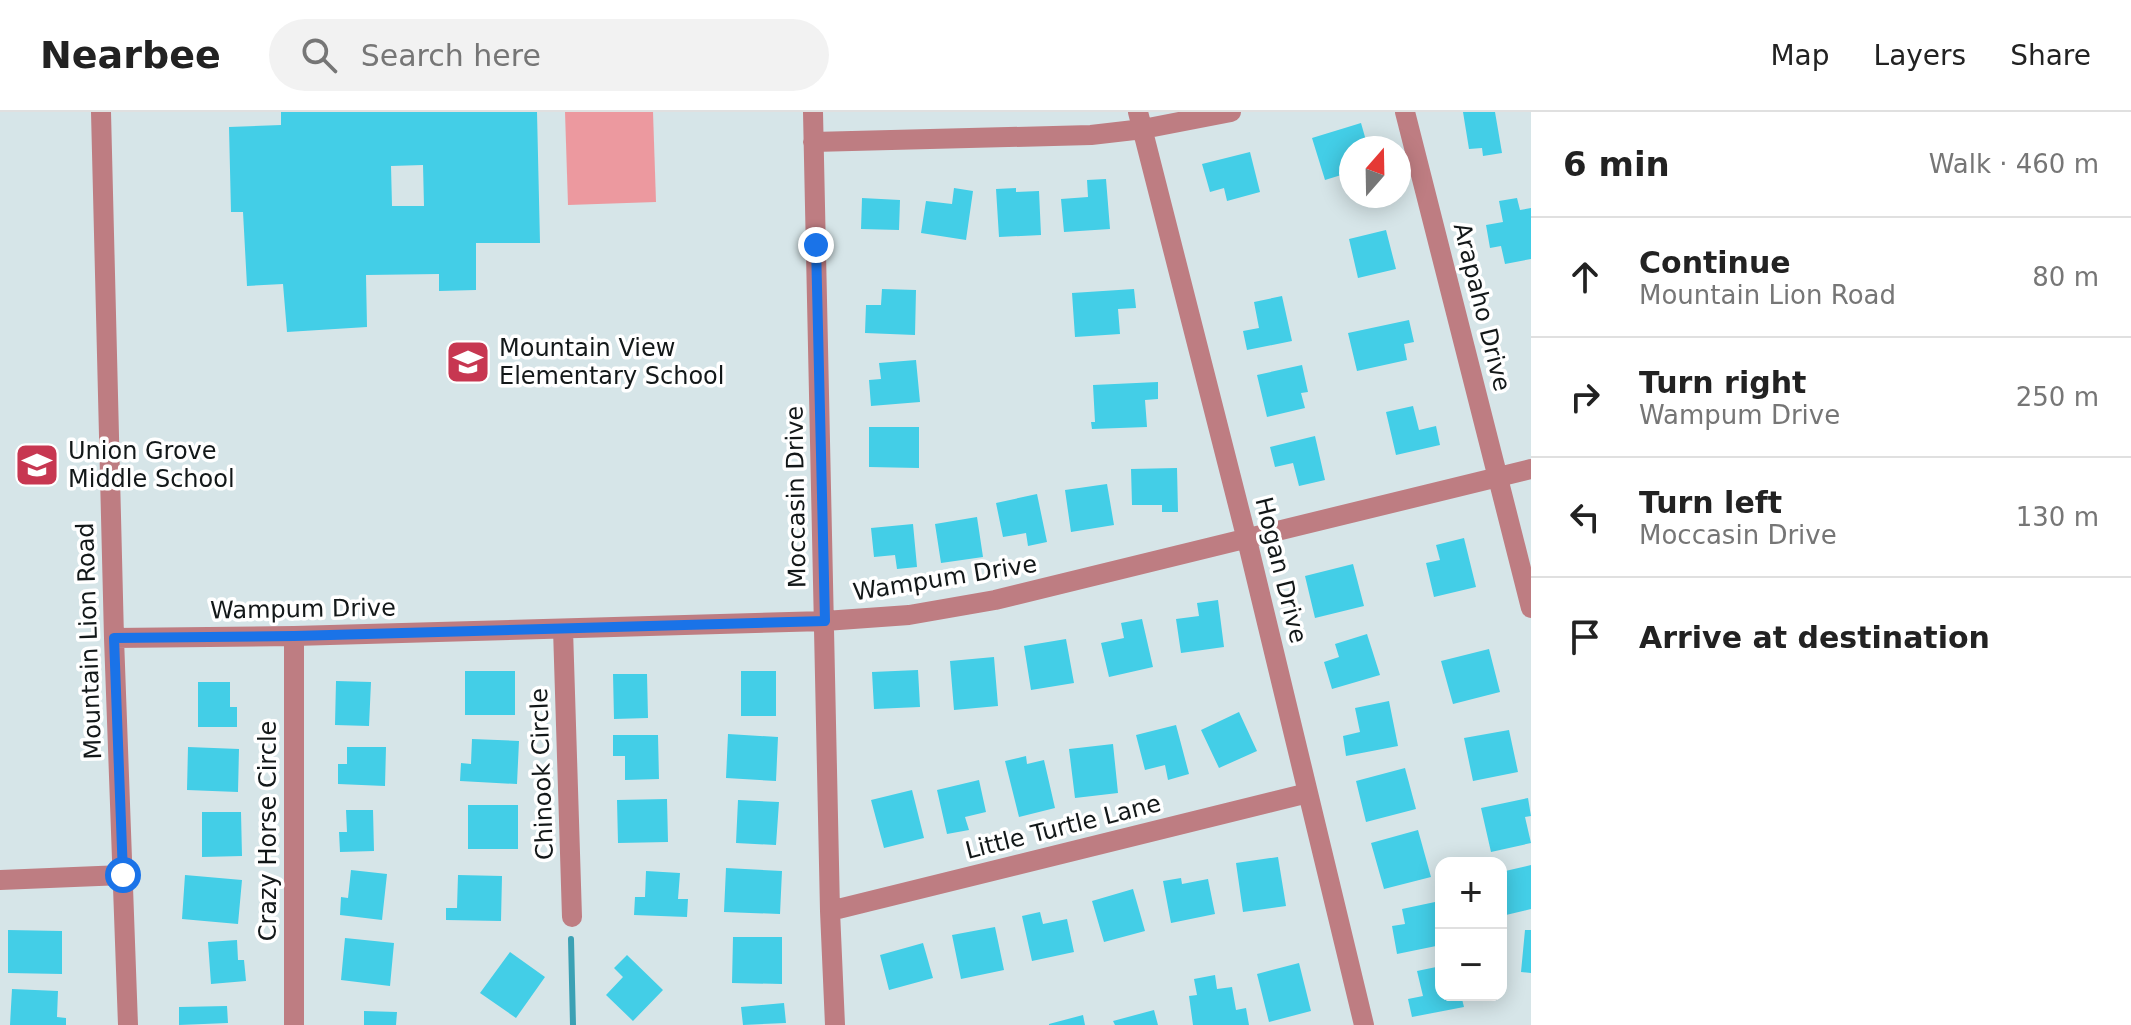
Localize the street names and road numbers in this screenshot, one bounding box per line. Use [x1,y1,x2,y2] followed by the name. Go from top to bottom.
[1448,220,1516,394] street label: Arapaho Drive
[780,406,812,588] street label: Moccasin Drive
[1249,494,1313,646] street label: Hogan Drive
[71,522,107,760] street label: Mountain Lion Road
[851,550,1039,606] street label: Wampum Drive
[210,593,396,625] street label: Wampum Drive
[525,687,559,861] street label: Chinook Circle
[254,721,282,941] street label: Crazy Horse Circle
[962,789,1164,865] street label: Little Turtle Lane

